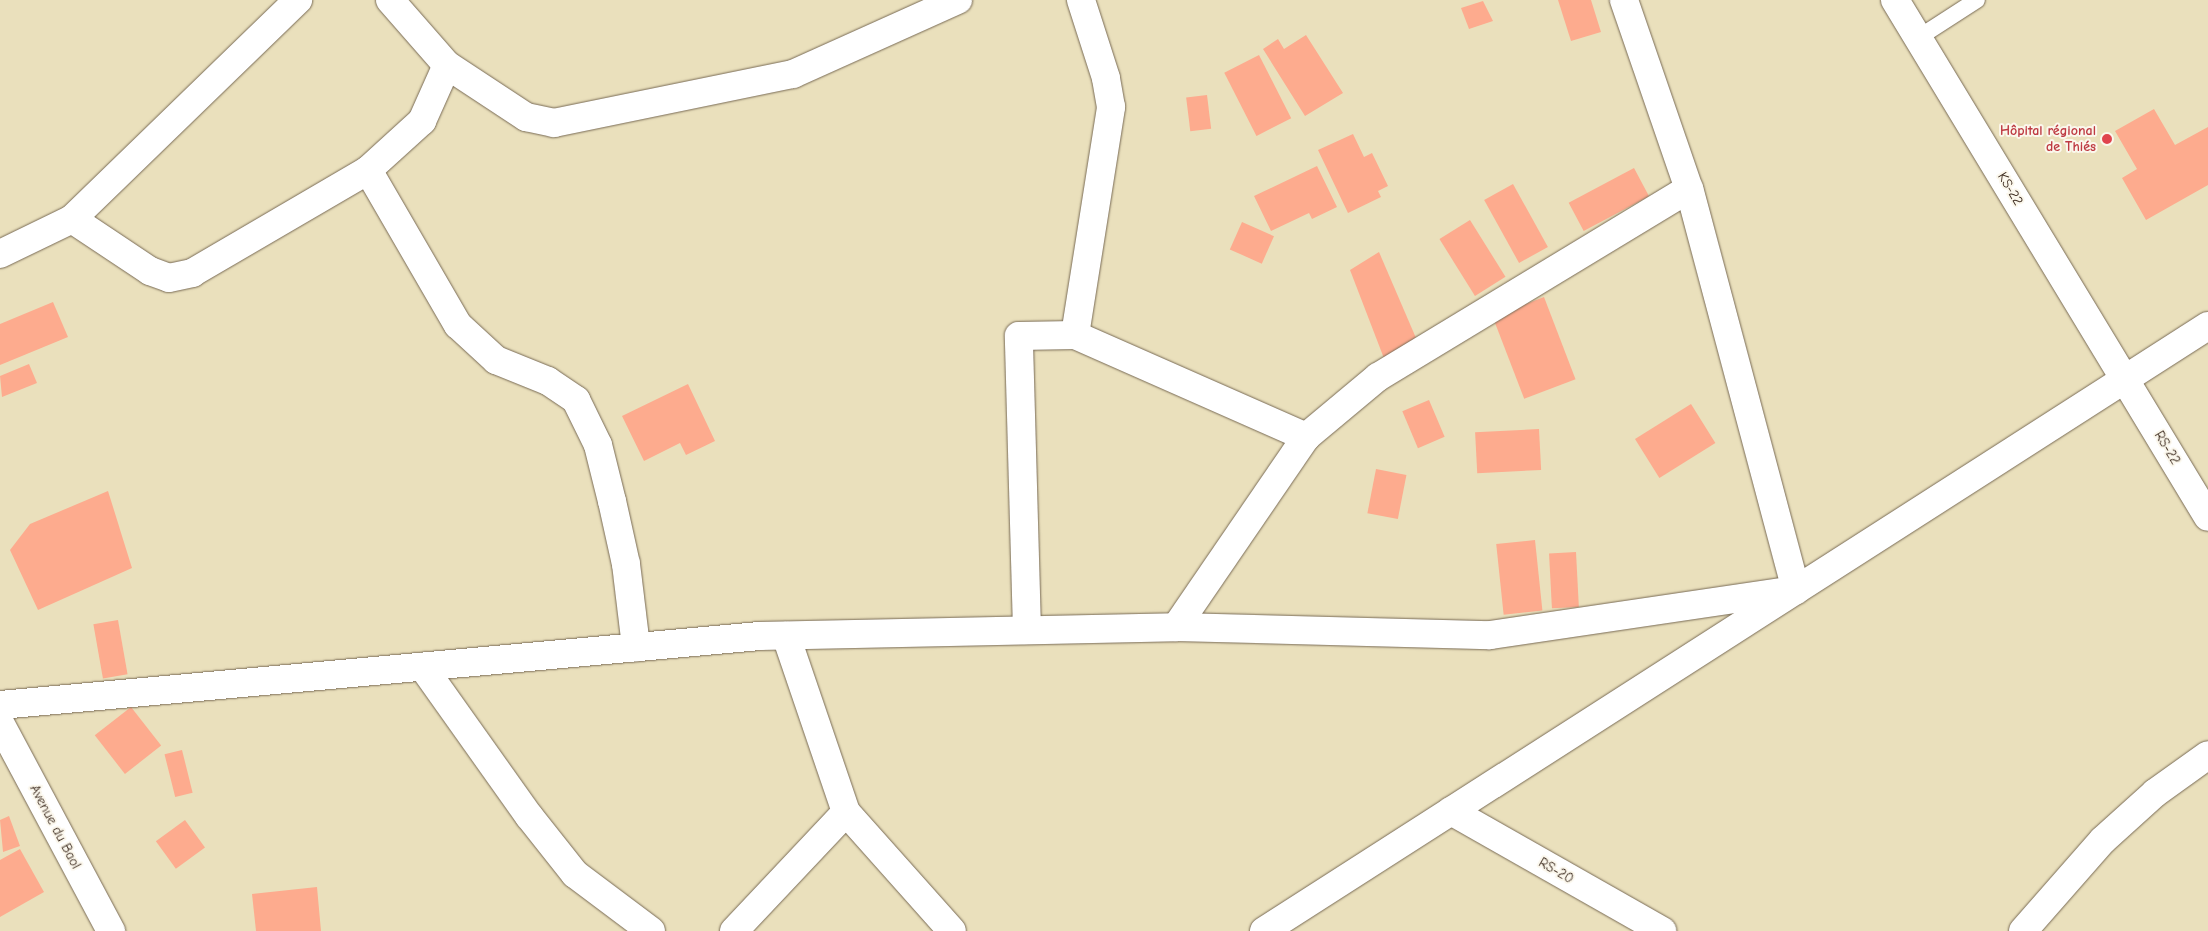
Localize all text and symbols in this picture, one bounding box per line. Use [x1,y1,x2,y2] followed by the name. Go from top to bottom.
[2000,123,2096,156] place label: Hôpital régional de Thiés
[2100,132,2114,146] marker: Hôpital régional de Thiés
[1994,169,2026,209] street label: KS-22
[2150,428,2184,468] street label: RS-22
[26,782,84,872] street label: Avenue du Baol
[1536,854,1576,888] street label: RS-20

